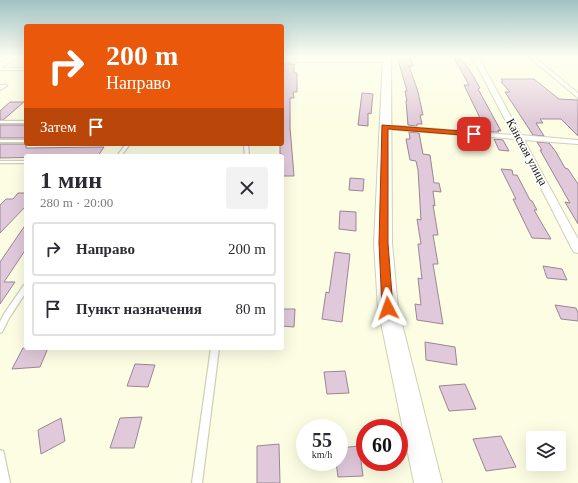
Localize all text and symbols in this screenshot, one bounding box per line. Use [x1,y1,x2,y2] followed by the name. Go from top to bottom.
[40,40,92,92] icon: right
[106,40,178,71] text: 200 m
[106,73,171,93] text: Направо
[85,116,107,138] icon: arrive
[503,116,551,189] street label: Канская улица
[457,117,491,151] pin
[40,119,77,135] text: Затем
[463,123,485,145] icon: arrive
[40,167,102,193] text: 1 мин
[226,167,268,209] button: close
[40,195,113,210] text: 280 m · 20:00
[42,238,64,260] icon: right
[76,241,135,257] text: Направо
[228,241,266,257] text: 200 m
[367,287,409,329] position arrow
[42,298,64,320] icon: arrive
[76,301,202,317] text: Пункт назначения
[236,301,266,317] text: 80 m
[356,419,408,471] speed limit sign: 60
[312,429,332,451] text: 55
[526,431,566,471] map controls
[526,431,566,471] button: layers
[312,449,332,460] text: km/h

